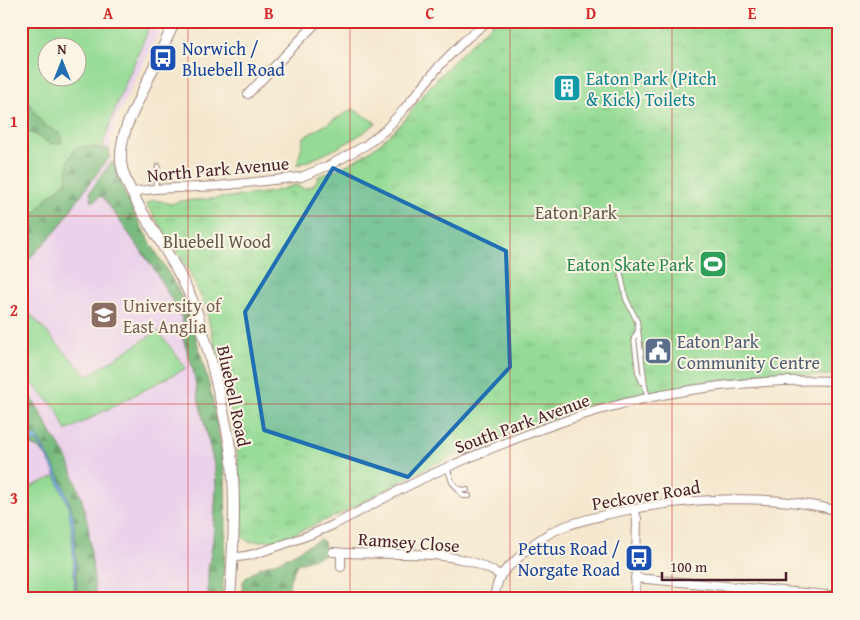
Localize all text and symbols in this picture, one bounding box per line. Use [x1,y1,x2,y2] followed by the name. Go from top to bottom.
[103,1,114,25] text: A
[264,1,274,25] text: B
[425,1,435,25] text: C
[586,1,596,25] text: D
[748,1,757,25] text: E
[182,35,285,83] place label: Norwich / Bluebell Road
[38,38,88,88] north arrow
[57,39,67,59] text: N
[148,43,178,73] bus stop icon: Norwich / Bluebell Road
[586,65,717,113] place label: Eaton Park (Pitch & Kick) Toilets
[552,73,582,103] building icon: Eaton Park (Pitch & Kick) Toilets
[10,109,18,133] text: 1
[146,149,290,189] street label: North Park Avenue
[535,199,618,226] park label: Eaton Park
[163,228,271,255] park label: Bluebell Wood
[698,249,728,279] sports icon: Eaton Skate Park
[567,251,695,278] place label: Eaton Skate Park
[123,292,223,340] place label: University of East Anglia
[10,298,18,322] text: 2
[89,300,119,330] school or university icon: University of East Anglia
[677,328,820,376] place label: Eaton Park Community Centre
[643,336,673,366] public building icon: Eaton Park Community Centre
[210,343,258,450] street label: Bluebell Road
[451,386,593,460] street label: South Park Avenue
[590,473,703,517] street label: Peckover Road
[10,486,18,510] text: 3
[357,525,461,559] street label: Ramsey Close
[518,535,621,583] place label: Pettus Road / Norgate Road
[624,543,654,573] bus stop icon: Pettus Road / Norgate Road
[662,550,786,582] scale bar
[670,556,708,577] text: 100 m

